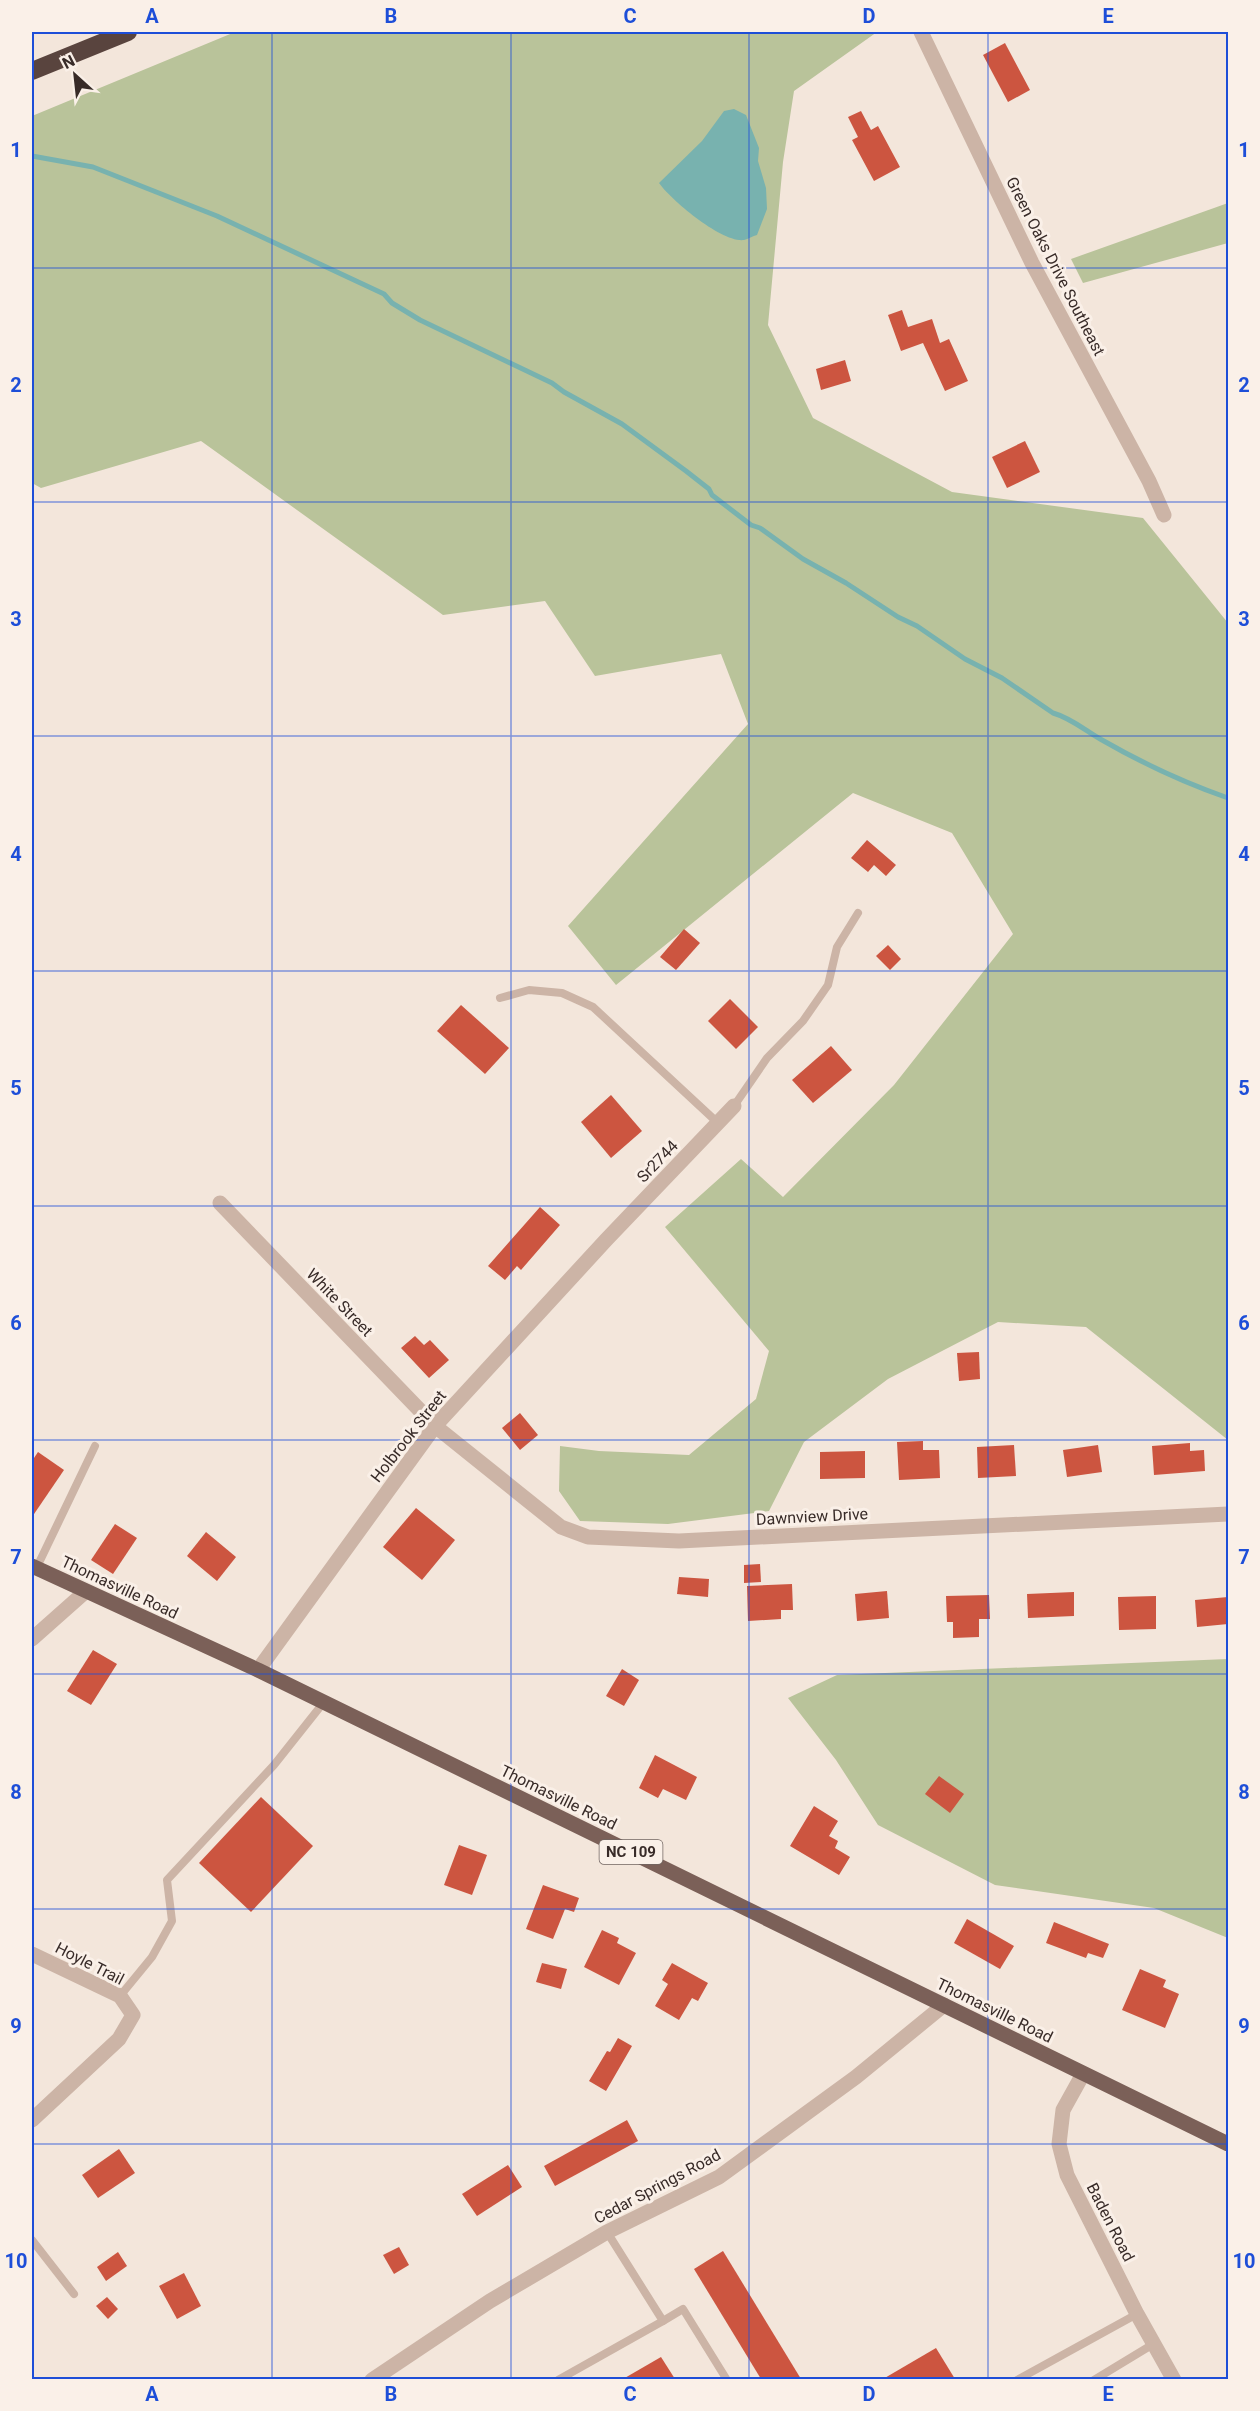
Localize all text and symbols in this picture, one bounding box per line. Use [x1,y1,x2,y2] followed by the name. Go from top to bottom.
[145,4,159,28] text: A
[385,4,397,28] text: B
[623,4,637,28] text: C
[863,4,876,28] text: D
[1102,4,1114,28] text: E
[45,45,105,105] north arrow
[59,51,78,73] text: N
[10,138,22,162] text: 1
[1238,138,1250,162] text: 1
[1002,174,1109,359] street label: Green Oaks Drive Southeast
[10,373,22,397] text: 2
[1238,373,1250,397] text: 2
[10,607,22,631] text: 3
[1238,607,1250,631] text: 3
[10,842,22,866] text: 4
[1238,842,1250,866] text: 4
[10,1076,22,1100] text: 5
[1238,1076,1250,1100] text: 5
[633,1136,682,1186] street label: Sr2744
[303,1265,377,1340] street label: White Street
[10,1311,22,1335] text: 6
[1238,1311,1250,1335] text: 6
[367,1387,450,1486] street label: Holbrook Street
[756,1504,869,1529] street label: Dawnview Drive
[10,1545,22,1569] text: 7
[1238,1545,1250,1569] text: 7
[58,1552,181,1623] street label: Thomasville Road
[498,1761,620,1834] street label: Thomasville Road
[10,1780,22,1804] text: 8
[1238,1780,1250,1804] text: 8
[600,1840,662,1864] road number: NC 109
[52,1938,127,1989] street label: Hoyle Trail
[934,1974,1056,2047] street label: Thomasville Road
[10,2014,22,2038] text: 9
[1238,2014,1250,2038] text: 9
[591,2145,724,2228] street label: Cedar Springs Road
[1083,2180,1138,2265] street label: Baden Road
[5,2249,27,2273] text: 10
[1233,2249,1255,2273] text: 10
[145,2382,159,2406] text: A
[385,2382,397,2406] text: B
[623,2382,637,2406] text: C
[863,2382,876,2406] text: D
[1102,2382,1114,2406] text: E

